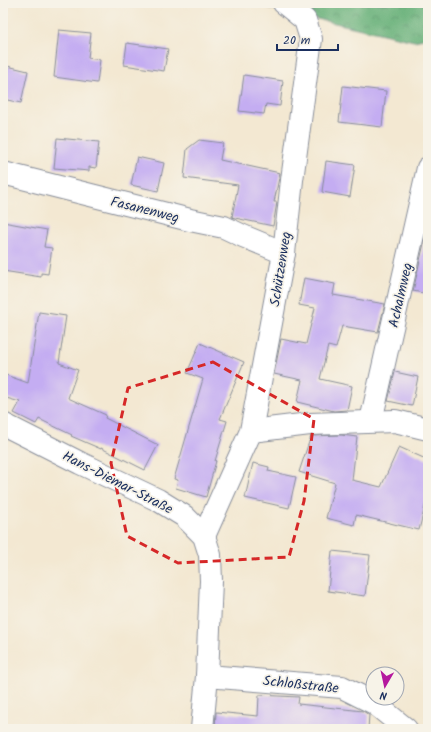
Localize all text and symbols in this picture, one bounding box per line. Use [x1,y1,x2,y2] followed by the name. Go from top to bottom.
[277,26,338,52] scale bar
[283,31,311,50] text: 20 m
[108,191,181,229] street label: Fasanenweg
[264,230,298,308] street label: Schützenweg
[383,261,419,330] street label: Achalmweg
[58,445,177,521] street label: Hans-Diemar-Straße
[365,666,405,706] north arrow
[262,670,341,700] street label: Schloßstraße
[379,685,388,704] text: N

